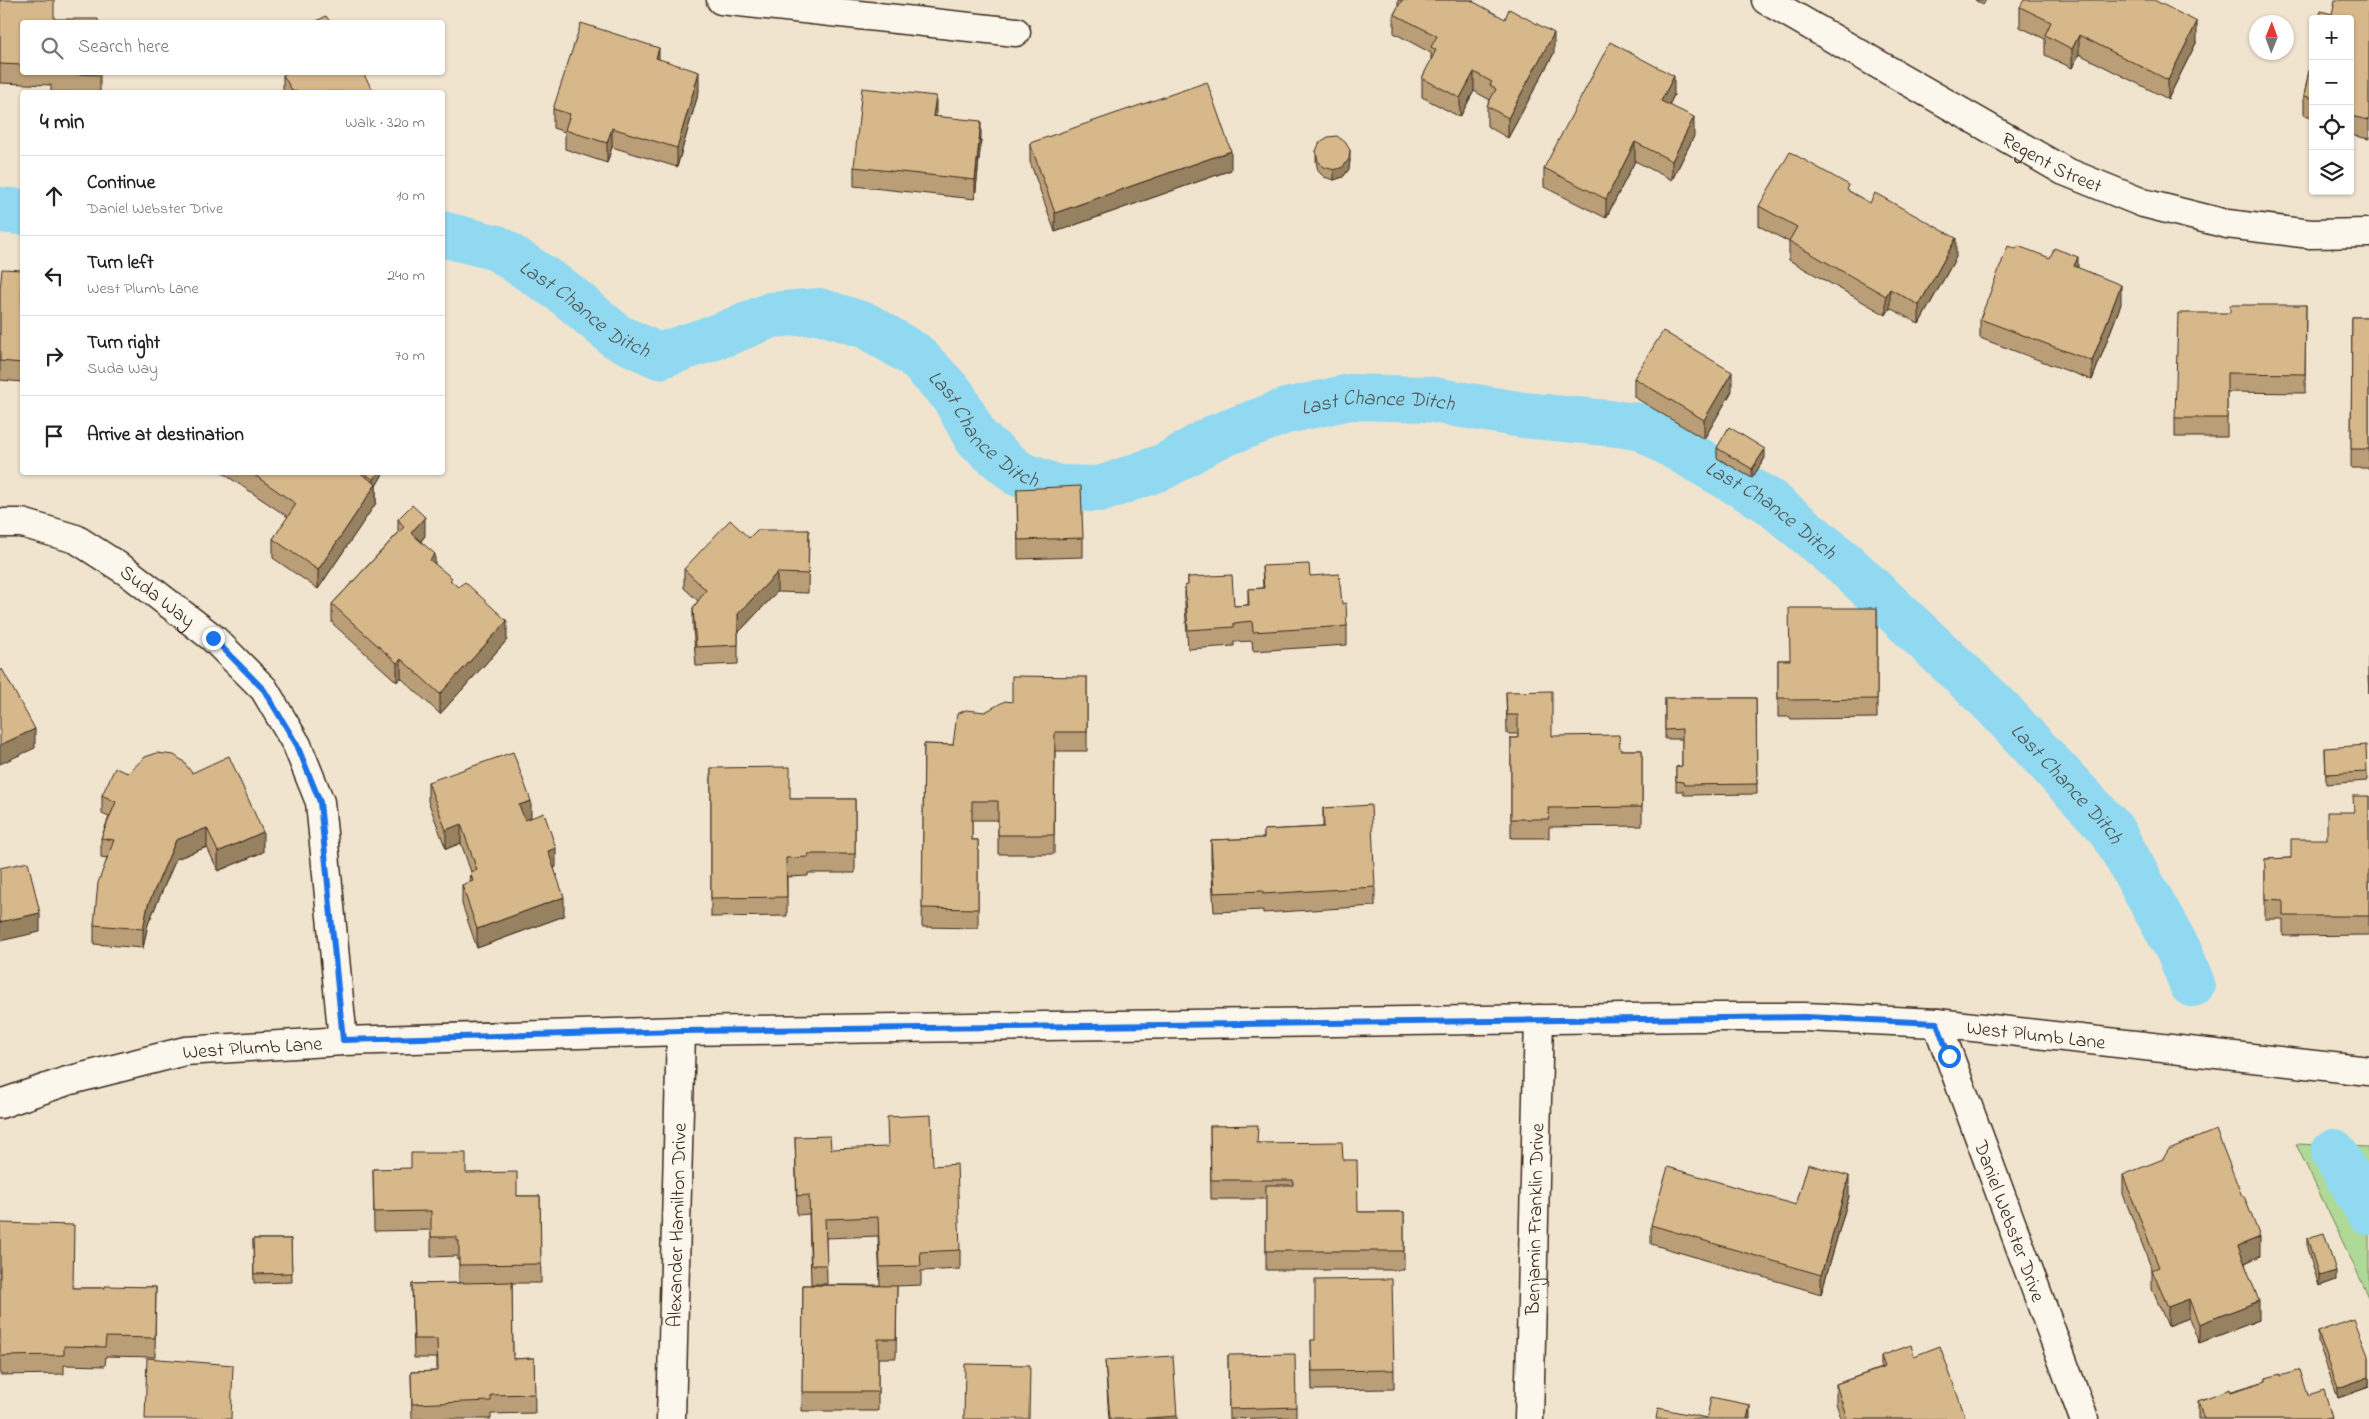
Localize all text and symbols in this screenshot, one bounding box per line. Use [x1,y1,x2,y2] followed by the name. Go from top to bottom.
[2249,15,2294,60] north arrow
[2309,15,2354,195] map controls
[2309,15,2354,60] button: +
[20,20,445,75] search box
[38,34,66,62] icon: search
[78,34,169,61] text: Search here
[2309,60,2354,105] button: −
[2309,105,2354,150] button: locate
[40,108,84,138] text: 4 min
[345,111,425,135] text: Walk · 320 m
[1995,126,2106,202] street label: Regent Street
[2309,150,2354,195] button: layers
[87,170,155,197] text: Continue
[40,182,68,210] icon: ahead
[397,184,425,208] text: 10 m
[87,197,223,221] text: Daniel Webster Drive
[87,250,154,277] text: Turn left
[513,253,655,367] water label: Last Chance Ditch
[40,262,68,290] icon: left
[387,264,425,288] text: 240 m
[87,277,199,301] text: West Plumb Lane
[87,330,160,357] text: Turn right
[40,342,68,370] icon: right
[395,344,425,368] text: 70 m
[87,357,158,381] text: Suda Way
[920,364,1043,497] water label: Last Chance Ditch
[1298,383,1458,424] water label: Last Chance Ditch
[40,422,68,450] icon: arrive
[87,422,244,449] text: Arrive at destination
[1699,454,1843,568] water label: Last Chance Ditch
[113,559,200,636] street label: Suda Way
[202,627,225,650] route end
[2003,718,2130,851] water label: Last Chance Ditch
[1965,1014,2107,1059] street label: West Plumb Lane
[182,1030,323,1068] street label: West Plumb Lane
[1938,1045,1961,1068] route start
[661,1123,696,1328] street label: Alexander Hamilton Drive
[1520,1123,1553,1316] street label: Benjamin Franklin Drive
[1965,1136,2051,1307] street label: Daniel Webster Drive

